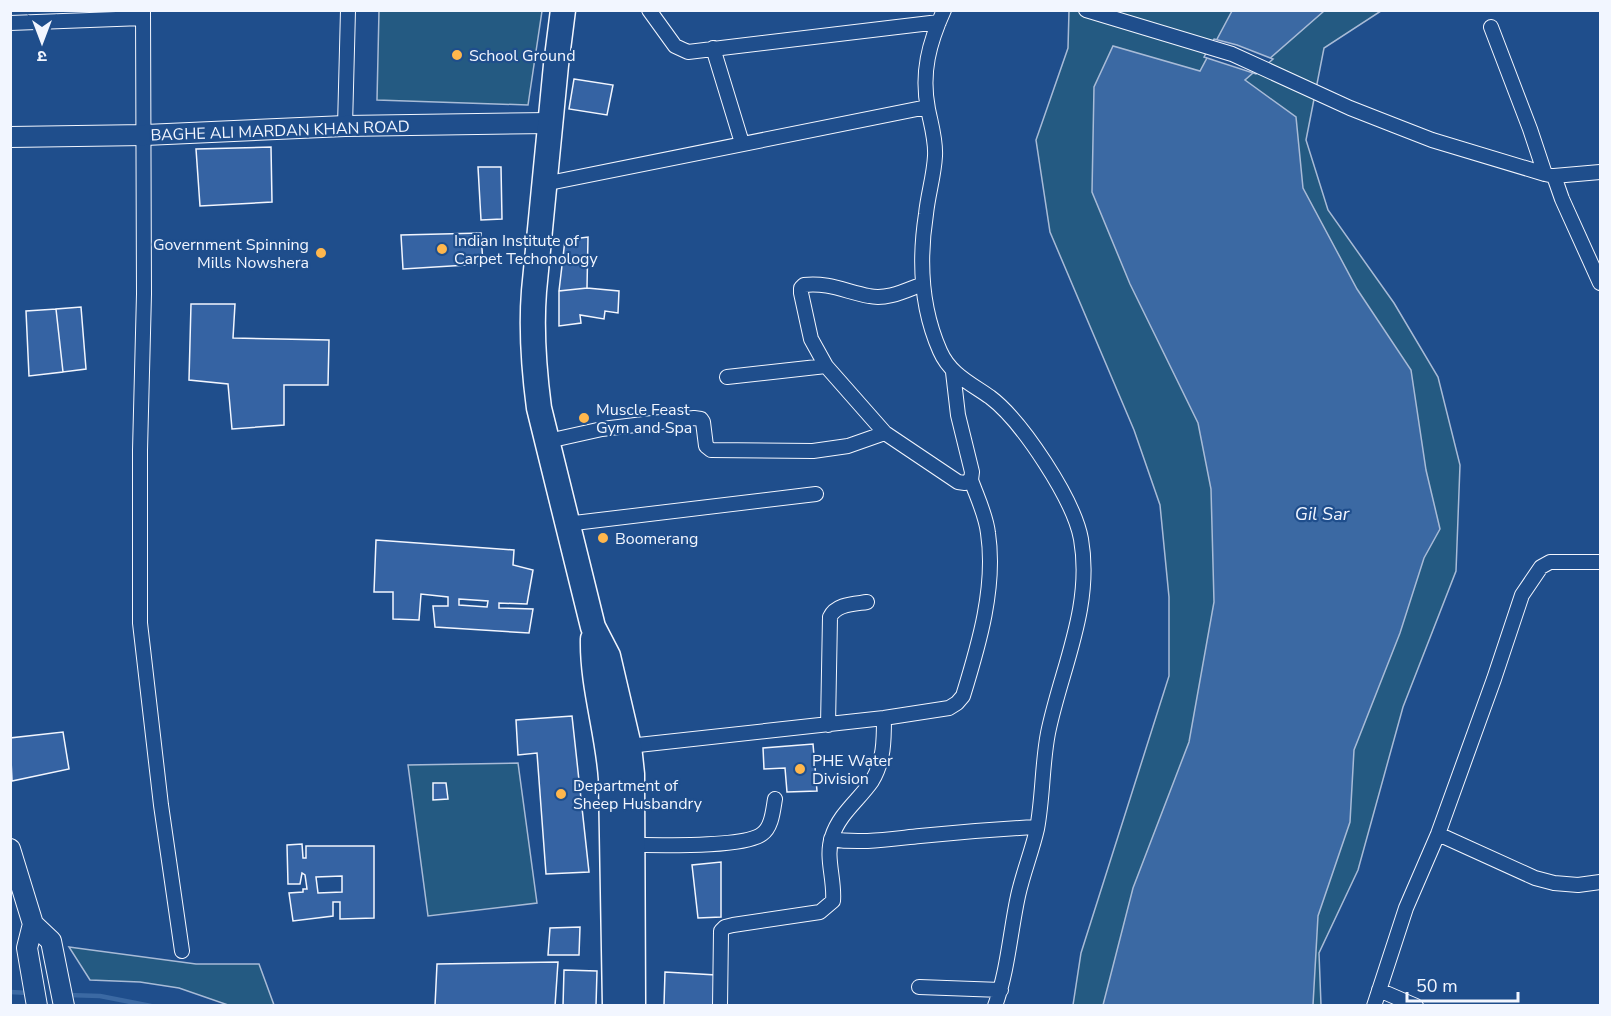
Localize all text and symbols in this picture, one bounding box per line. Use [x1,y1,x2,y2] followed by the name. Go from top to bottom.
[12,12,72,72] north arrow
[37,45,47,67] text: उ
[469,45,576,67] place label: School Ground
[450,48,464,62] marker: School Ground
[150,115,410,147] street label: BAGHE ALI MARDAN KHAN ROAD
[454,230,598,270] place label: Indian Institute of Carpet Techonology
[153,234,309,274] place label: Government Spinning Mills Nowshera
[435,242,449,256] marker: Indian Institute of Carpet Techonology
[314,246,328,260] marker: Government Spinning Mills Nowshera
[596,399,692,439] place label: Muscle Feast Gym and Spa
[577,411,591,425] marker: Muscle Feast Gym and Spa
[1295,502,1350,526] water label: Gil Sar
[615,528,698,550] place label: Boomerang
[596,531,610,545] marker: Boomerang
[812,750,893,790] place label: PHE Water Division
[793,762,807,776] marker: PHE Water Division
[573,775,703,815] place label: Department of Sheep Husbandry
[554,787,568,801] marker: Department of Sheep Husbandry
[1407,965,1518,1003] scale bar
[1416,974,1458,998] text: 50 m

